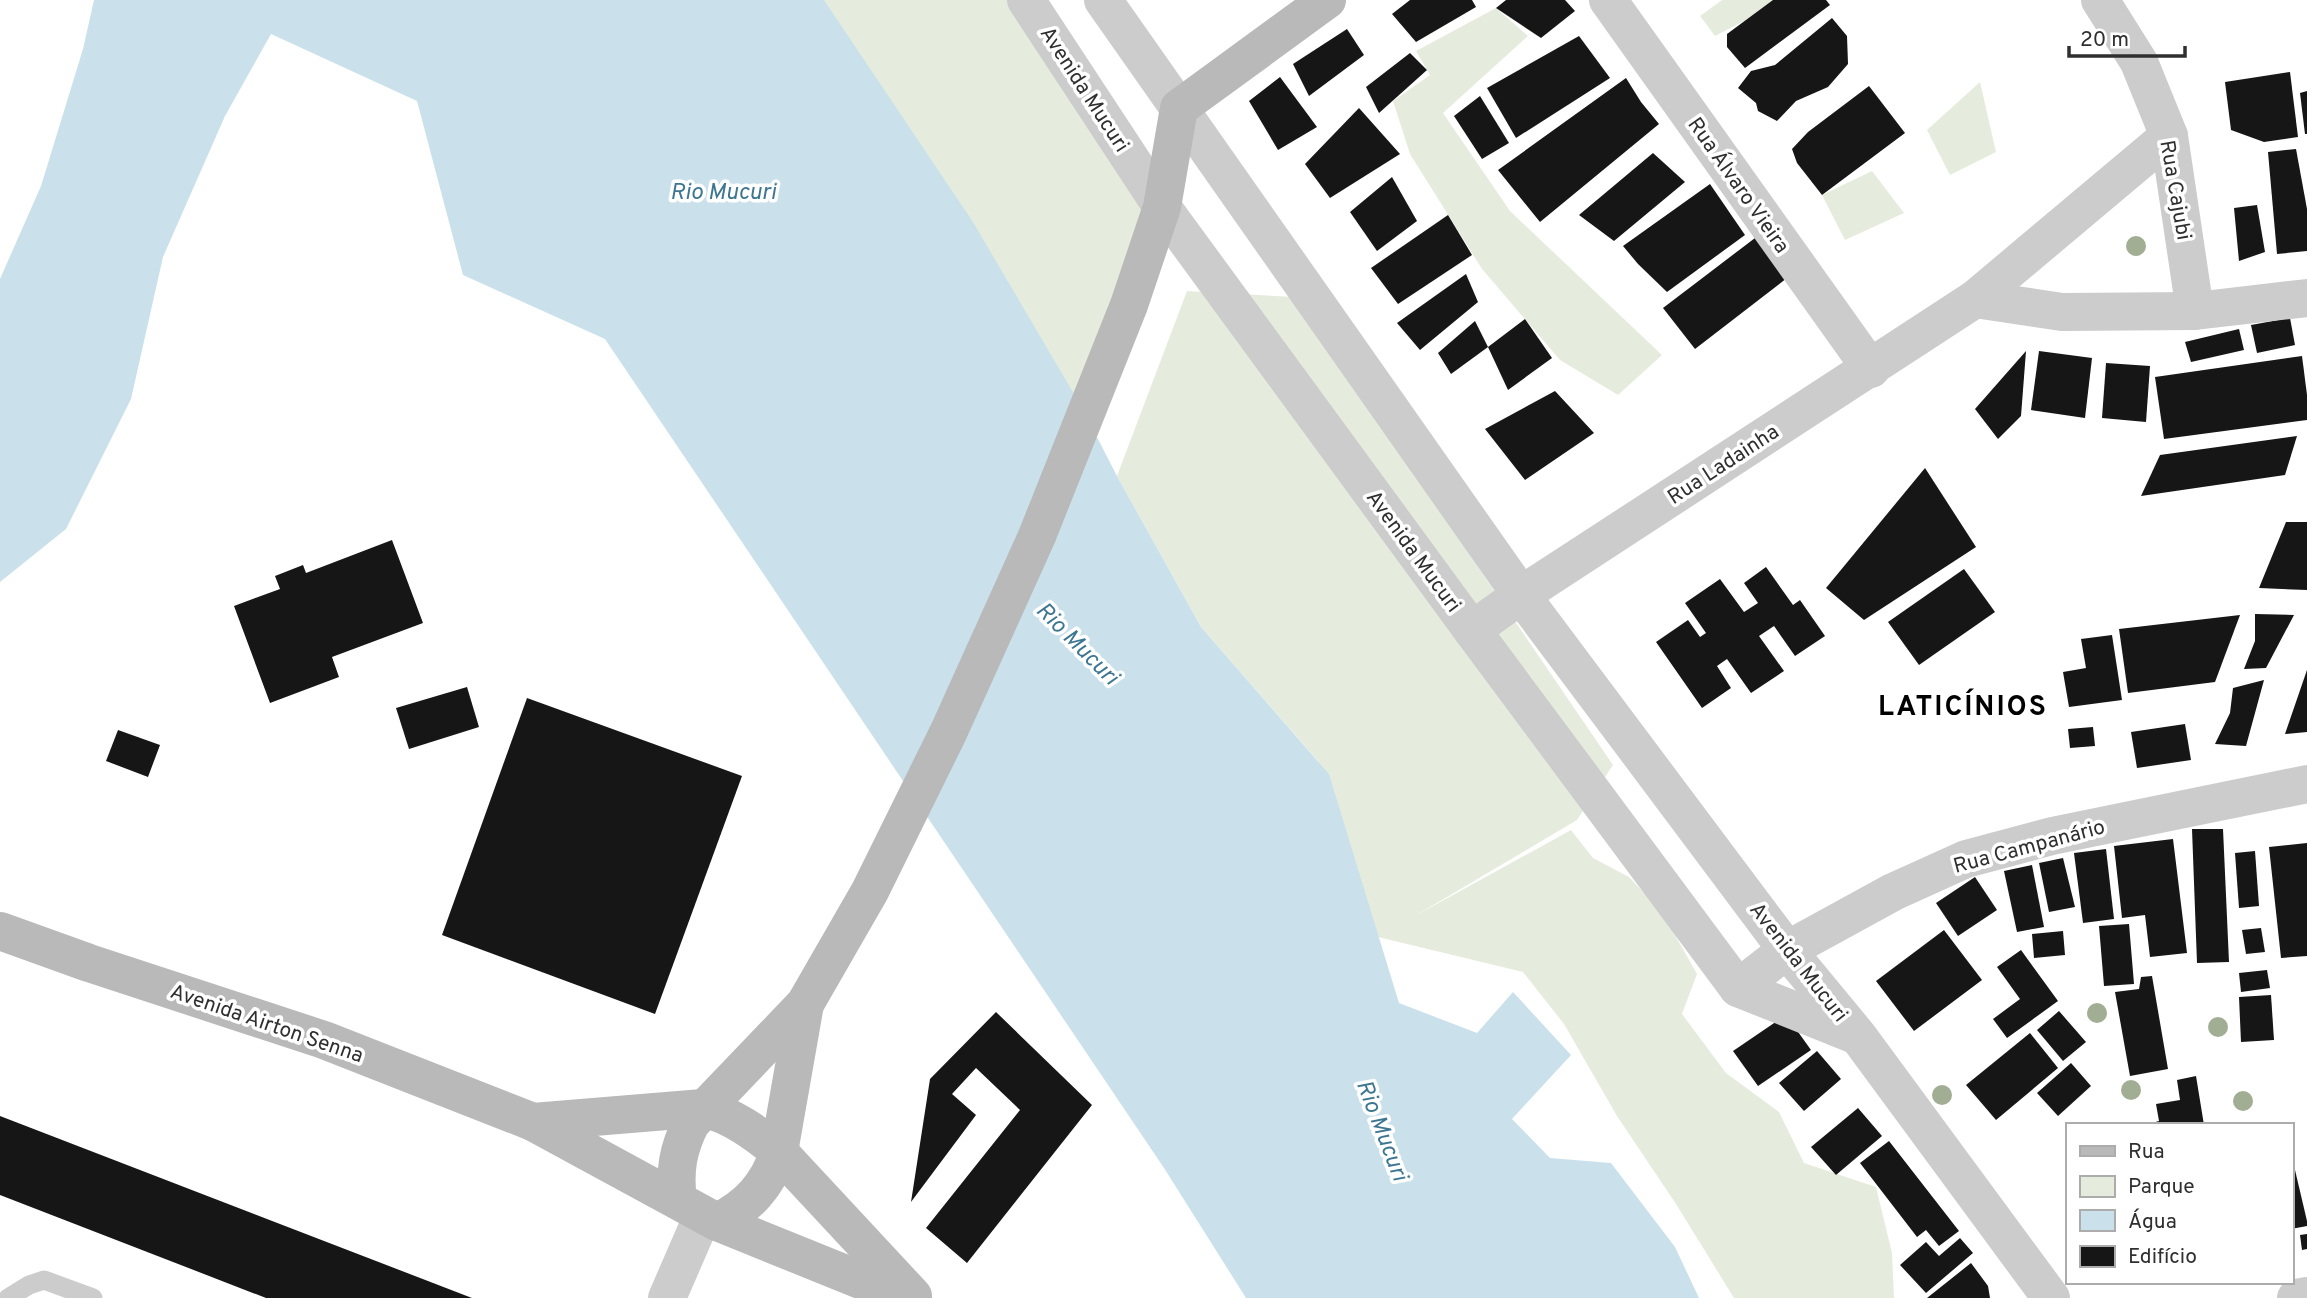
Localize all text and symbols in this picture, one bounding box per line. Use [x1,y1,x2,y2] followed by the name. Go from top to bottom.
[2069,14,2184,58] scale bar
[1033,22,1134,158] street label: Avenida Mucuri
[2080,27,2129,54] text: 20 m
[1681,112,1796,259] street label: Rua Álvaro Vieira
[2152,138,2197,242] street label: Rua Cajubi
[670,179,777,208] water label: Rio Mucuri
[1663,419,1785,511] street label: Rua Ladainha
[1359,485,1466,618] street label: Avenida Mucuri
[1029,597,1125,693] water label: Rio Mucuri
[1878,688,2048,726] district label: LATICÍNIOS
[1951,814,2108,881] street label: Rua Campanário
[1743,898,1853,1028] street label: Avenida Mucuri
[166,979,367,1070] street label: Avenida Airton Senna
[1348,1076,1414,1187] water label: Rio Mucuri
[2066,1123,2293,1284] legend
[2128,1139,2165,1166] text: Rua
[2128,1174,2195,1201] text: Parque
[2128,1208,2177,1236] text: Água
[2128,1244,2197,1271] text: Edifício

